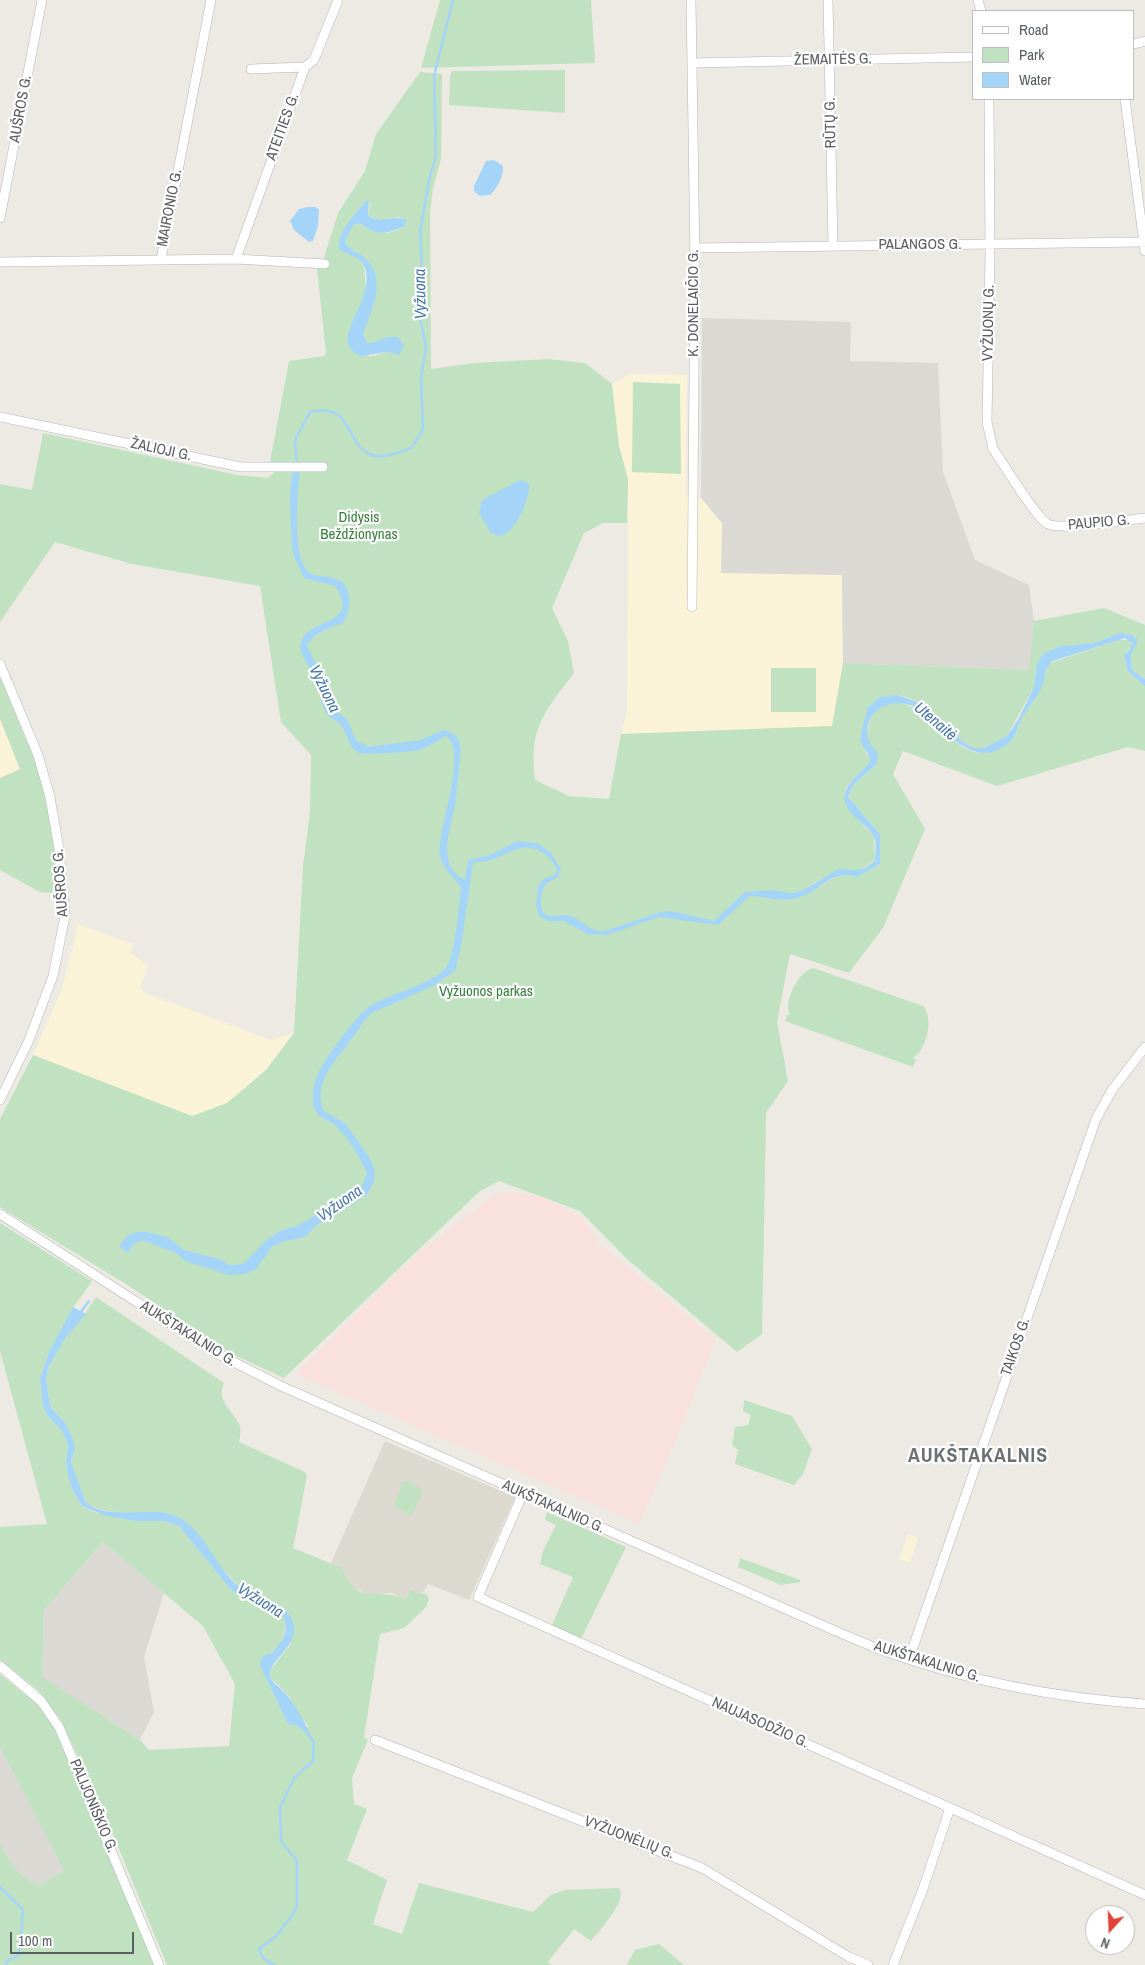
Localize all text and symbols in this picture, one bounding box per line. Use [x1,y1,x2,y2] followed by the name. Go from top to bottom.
[972,10,1135,100] legend
[1019,19,1048,40] text: Road
[1019,44,1044,65] text: Park
[794,50,872,70] street label: ŽEMAITĖS G.
[1019,69,1051,90] text: Water
[6,74,36,144] street label: AUŠROS G.
[263,91,303,163] street label: ATEITIES G.
[822,98,840,148] street label: RŪTŲ G.
[154,168,186,248] street label: MAIRONIO G.
[878,236,962,254] street label: PALANGOS G.
[685,249,703,357] street label: K. DONELAIČIO G.
[411,269,431,319] water label: Vyžuona
[979,285,999,361] street label: VYŽUONŲ G.
[129,435,193,465] street label: ŽALIOJI G.
[320,509,398,544] park label: Didysis Beždžionynas
[1067,511,1131,535] street label: PAUPIO G.
[304,662,344,716] water label: Vyžuona
[910,699,960,745] water label: Utenaitė
[50,848,72,918] street label: AUŠROS G.
[439,983,533,1001] park label: Vyžuonos parkas
[314,1182,366,1226] water label: Vyžuona
[137,1297,239,1371] street label: AUKŠTAKALNIO G.
[998,1315,1034,1379] street label: TAIKOS G.
[906,1445,1050,1469] district label: AUKŠTAKALNIS
[499,1476,607,1538] street label: AUKŠTAKALNIO G.
[234,1579,286,1623] water label: Vyžuona
[872,1637,982,1687] street label: AUKŠTAKALNIO G.
[709,1694,811,1752] street label: NAUJASODŽIO G.
[65,1757,121,1855] street label: PALIJONIŠKIO G.
[581,1813,677,1863] street label: VYŽUONĖLIŲ G.
[1085,1905,1135,1955] north arrow
[12,1922,136,1954] scale bar
[18,1930,52,1951] text: 100 m
[1098,1933,1112,1953] text: N

